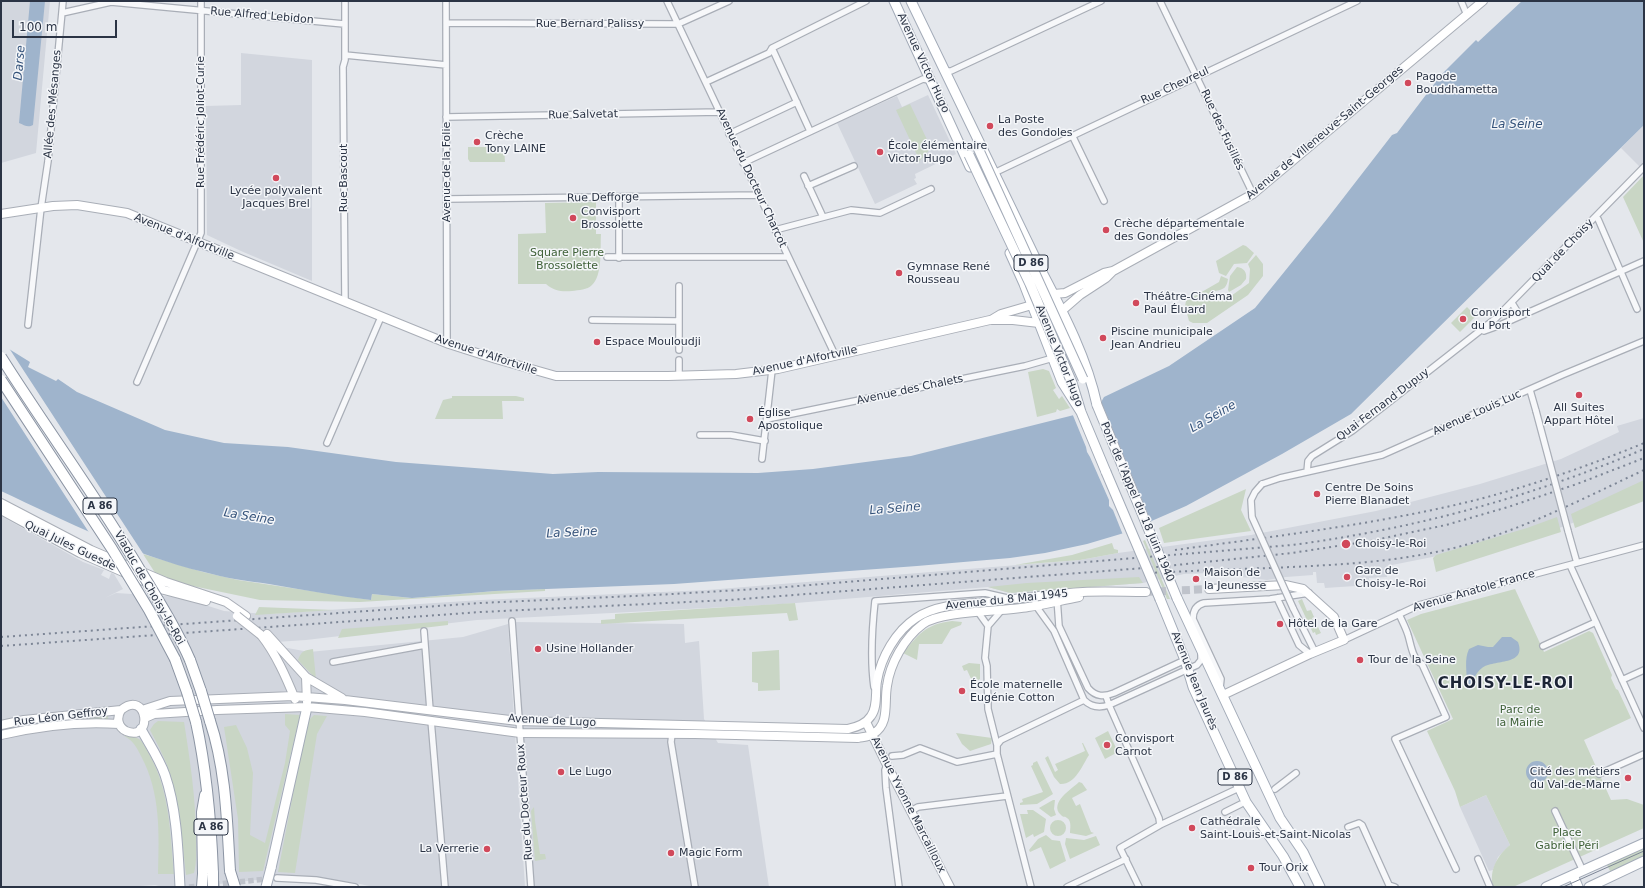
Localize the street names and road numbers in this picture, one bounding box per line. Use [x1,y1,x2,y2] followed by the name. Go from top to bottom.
[210,5,314,27] street label: Rue Alfred Lebidon
[894,11,952,115] street label: Avenue Victor Hugo
[536,17,644,31] street label: Rue Bernard Palissy
[42,49,64,159] street label: Allée des Mésanges
[194,56,208,188] street label: Rue Frédéric Joliot-Curie
[1244,63,1406,203] street label: Avenue de Villeneuve-Saint-Georges
[1139,65,1211,107] street label: Rue Chevreul
[1198,88,1246,172] street label: Rue des Fusillés
[713,106,789,250] street label: Avenue du Docteur Charcot
[548,108,618,122] street label: Rue Salvetat
[440,122,454,222] street label: Avenue de la Folie
[337,144,351,212] street label: Rue Bascout
[567,191,639,205] street label: Rue Defforge
[132,211,236,263] street label: Avenue d'Alfortville
[1529,217,1597,285] street label: Quai de Choisy
[1014,255,1048,271] road number: D 86
[1033,303,1085,409] street label: Avenue Victor Hugo
[433,332,539,378] street label: Avenue d'Alfortville
[751,343,859,379] street label: Avenue d'Alfortville
[1334,366,1432,444] street label: Quai Fernand Dupuy
[856,372,964,408] street label: Avenue des Chalets
[1431,388,1523,438] street label: Avenue Louis Luc
[1097,420,1177,584] street label: Pont de l'Appel du 18 Juin 1940
[83,498,117,514] road number: A 86
[22,518,118,574] street label: Quai Jules Guesde
[111,529,187,647] street label: Viaduc de Choisy-le-Roi
[1411,567,1537,615] street label: Avenue Anatole France
[945,587,1069,613] street label: Avenue du 8 Mai 1945
[1168,630,1220,732] street label: Avenue Jean Jaurès
[13,705,109,729] street label: Rue Léon Geffroy
[508,712,596,730] street label: Avenue de Lugo
[868,735,948,875] street label: Avenue Yvonne Marcailloux
[514,743,536,861] street label: Rue du Docteur Roux
[1218,769,1252,785] road number: D 86
[194,819,228,835] road number: A 86

